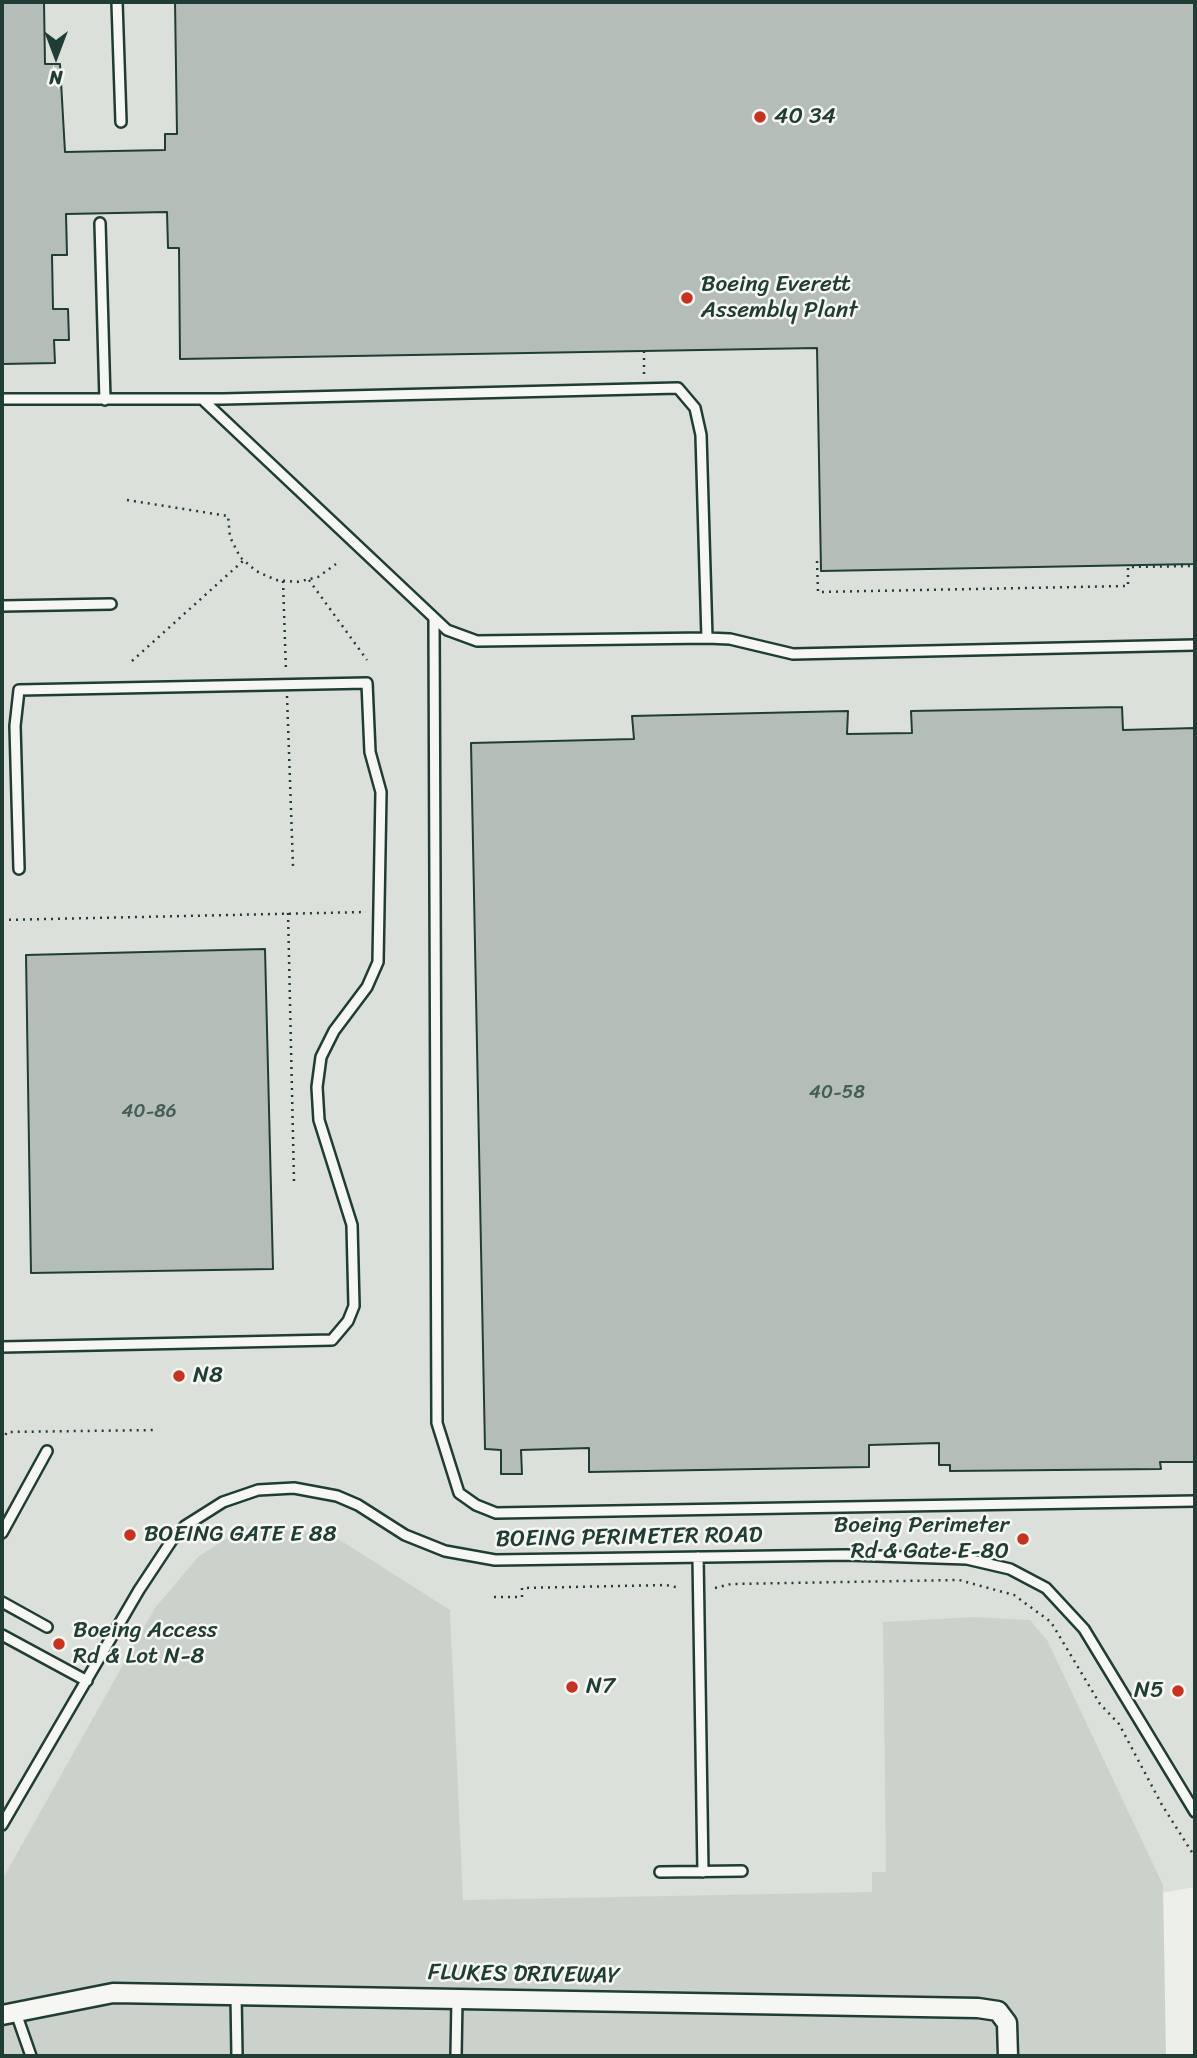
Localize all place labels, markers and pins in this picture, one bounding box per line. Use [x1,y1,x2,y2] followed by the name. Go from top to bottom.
[774,103,836,131] place label: 40 34
[752,109,768,125] marker: 40 34
[701,271,857,325] place label: Boeing Everett Assembly Plant
[679,290,695,306] marker: Boeing Everett Assembly Plant
[193,1362,223,1390] place label: N8
[171,1368,187,1384] marker: N8
[834,1512,1009,1566] place label: Boeing Perimeter Rd & Gate E-80
[144,1521,337,1549] place label: BOEING GATE E 88
[122,1527,138,1543] marker: BOEING GATE E 88
[1015,1531,1031,1547] marker: Boeing Perimeter Rd & Gate E-80
[73,1617,217,1671] place label: Boeing Access Rd & Lot N-8
[51,1636,67,1652] marker: Boeing Access Rd & Lot N-8
[586,1673,615,1701] place label: N7
[1134,1677,1164,1705] place label: N5
[564,1679,580,1695] marker: N7
[1170,1683,1186,1699] marker: N5

